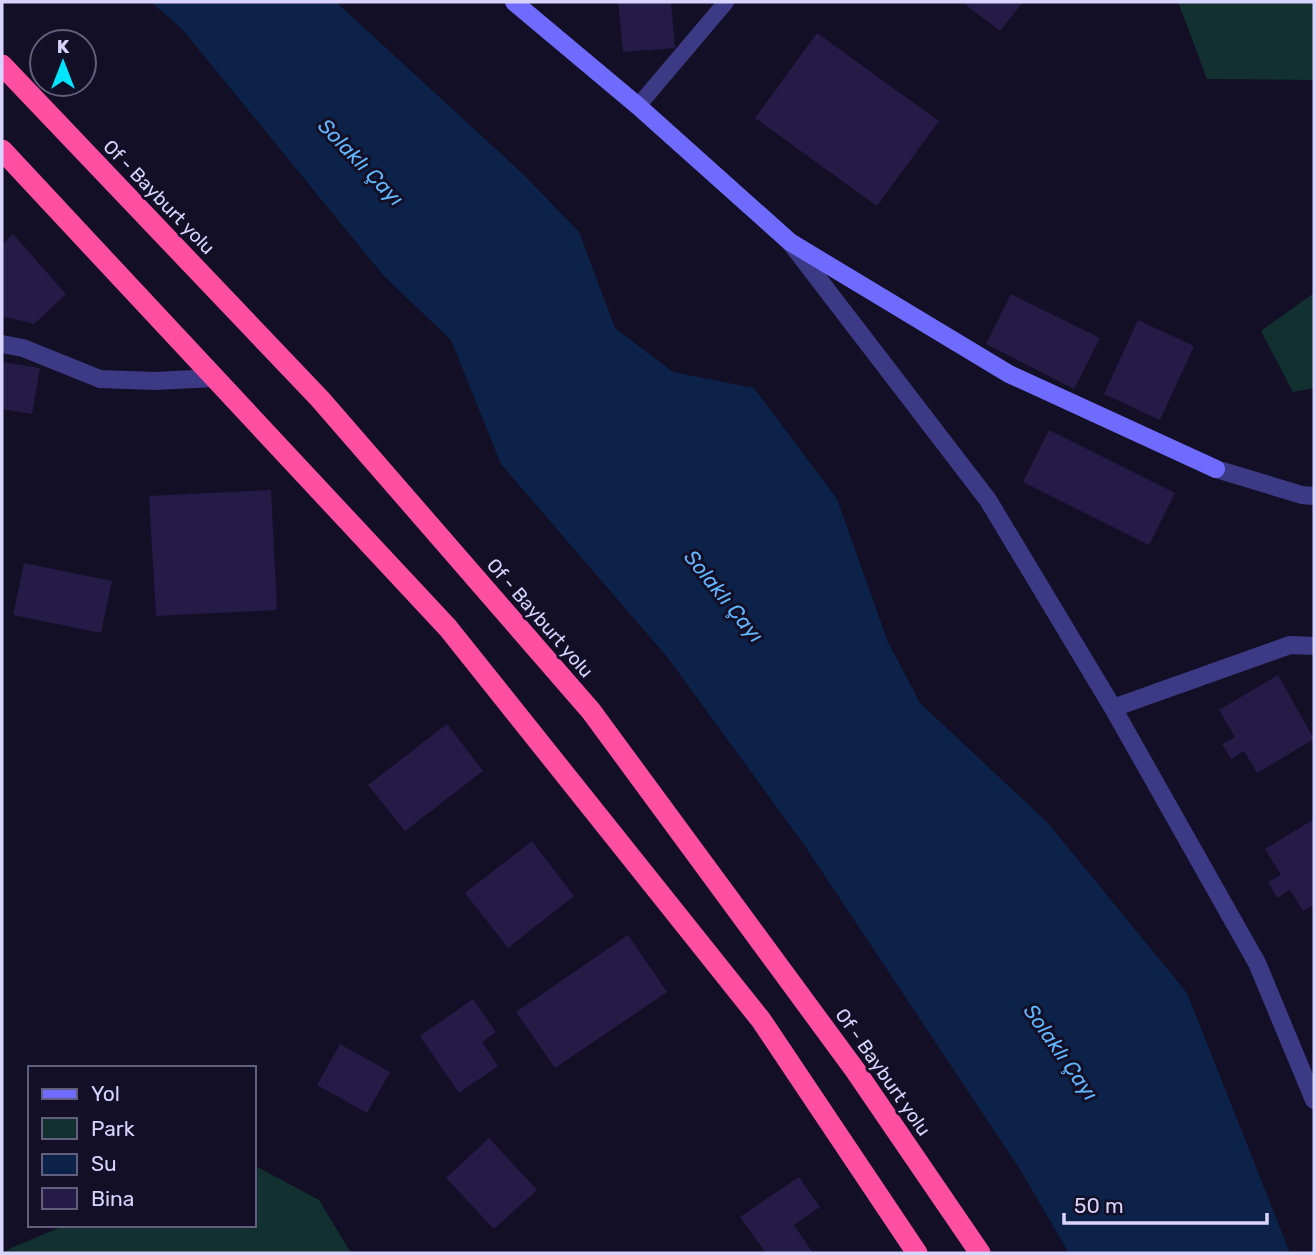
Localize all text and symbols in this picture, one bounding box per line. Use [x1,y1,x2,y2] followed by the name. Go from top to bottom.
[28,28,98,98] north arrow
[57,35,70,58] text: K
[313,113,409,211] water label: Solaklı Çayı
[98,135,220,259] street label: Of - Bayburt yolu
[679,545,769,647] water label: Solaklı Çayı
[482,554,598,682] street label: Of - Bayburt yolu
[1019,999,1103,1105] water label: Solaklı Çayı
[830,1004,936,1140] street label: Of - Bayburt yolu
[28,1066,256,1227] legend
[91,1081,120,1106] text: Yol
[91,1116,135,1141] text: Park
[91,1151,117,1176] text: Su
[1064,1182,1267,1226] scale bar
[91,1186,134,1211] text: Bina
[1074,1193,1124,1218] text: 50 m

